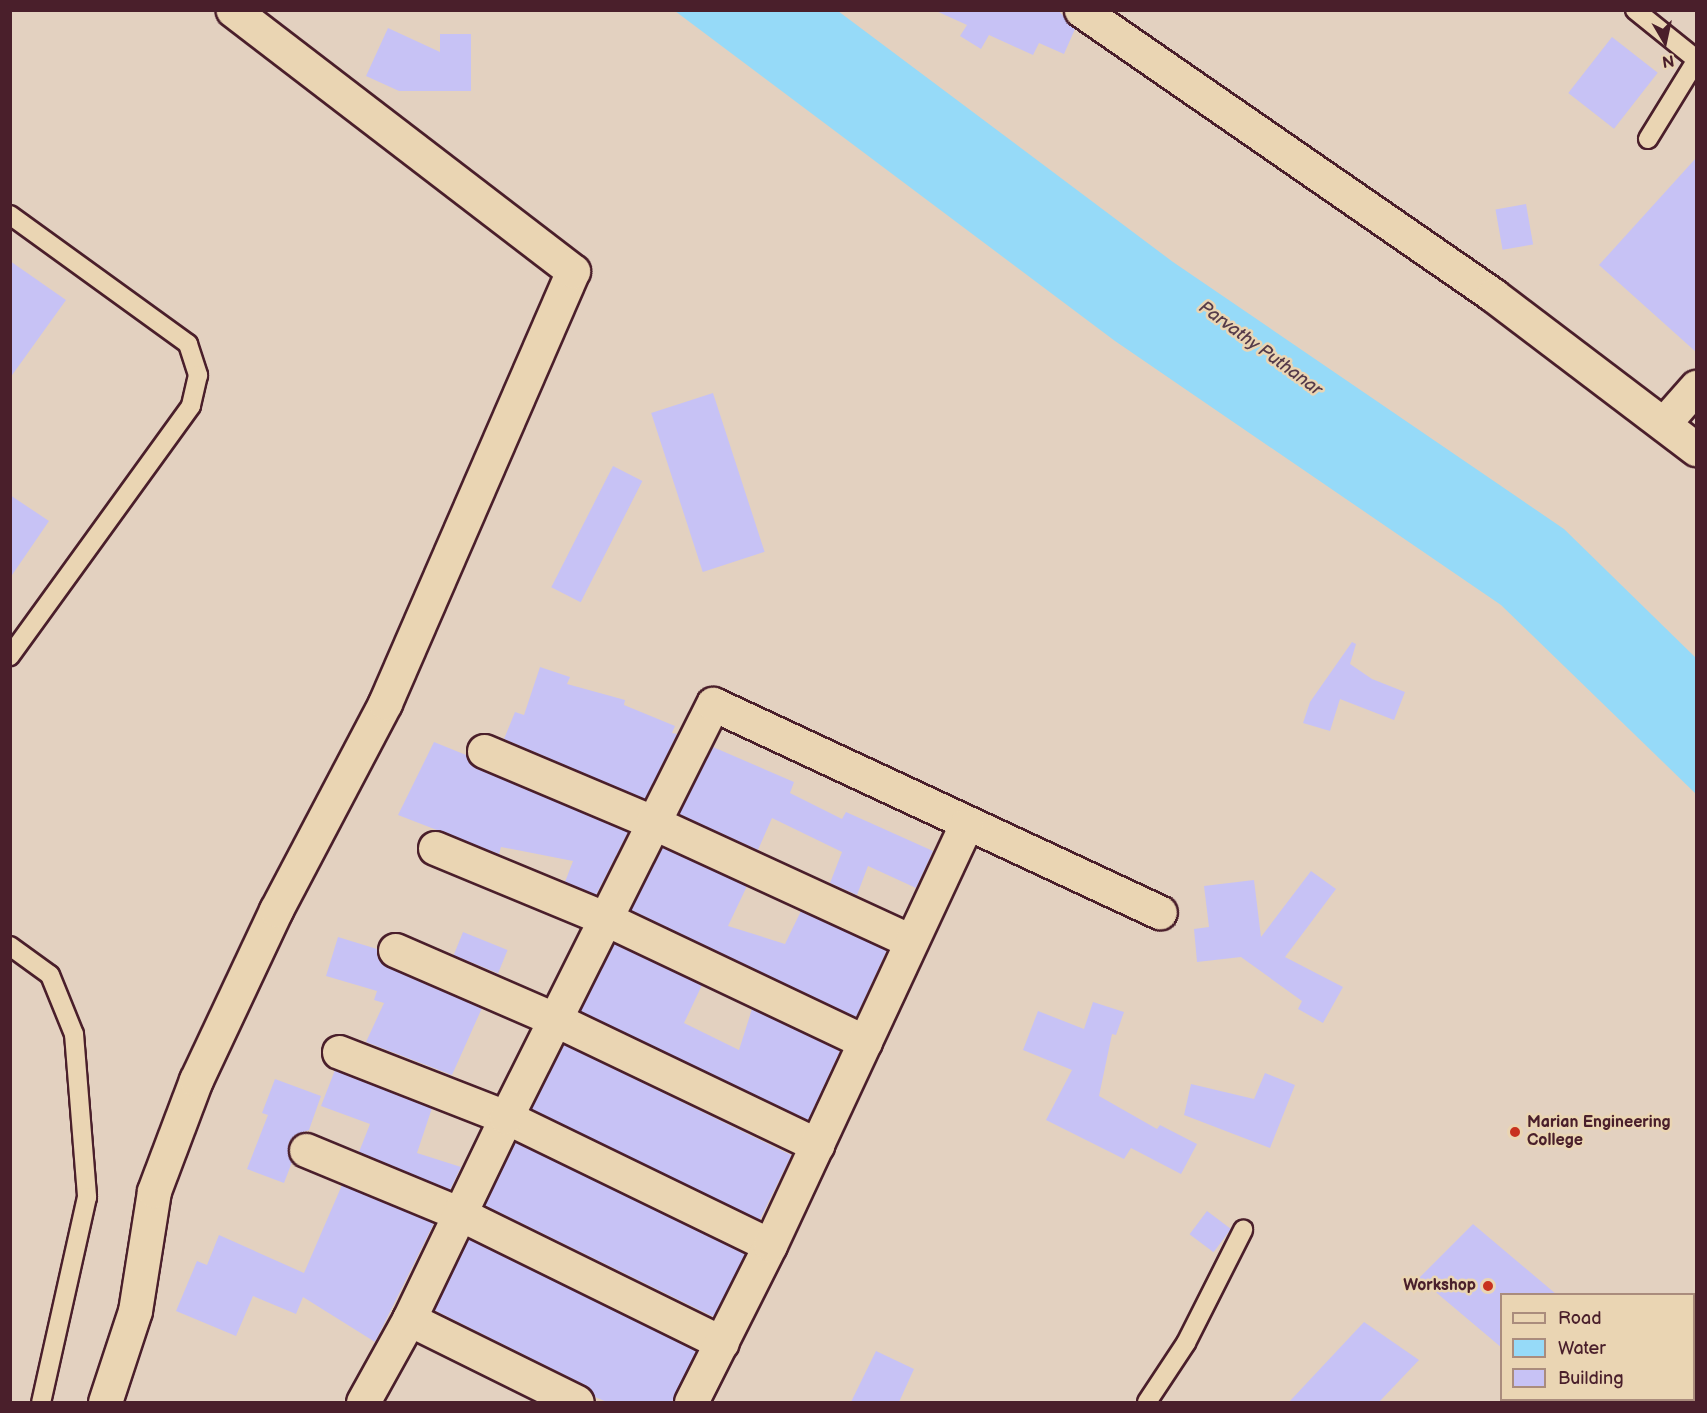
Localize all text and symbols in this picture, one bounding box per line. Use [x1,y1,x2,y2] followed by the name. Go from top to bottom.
[1635,12,1695,72] north arrow
[1660,50,1675,71] text: N
[1194,297,1326,401] water label: Parvathy Puthanar
[1527,1113,1671,1151] place label: Marian Engineering College
[1508,1125,1522,1139] marker: Marian Engineering College
[1403,1276,1476,1296] place label: Workshop
[1481,1279,1495,1293] marker: Workshop
[1500,1293,1695,1401] legend
[1558,1308,1602,1329] text: Road
[1558,1338,1606,1359] text: Water
[1558,1368,1624,1389] text: Building

